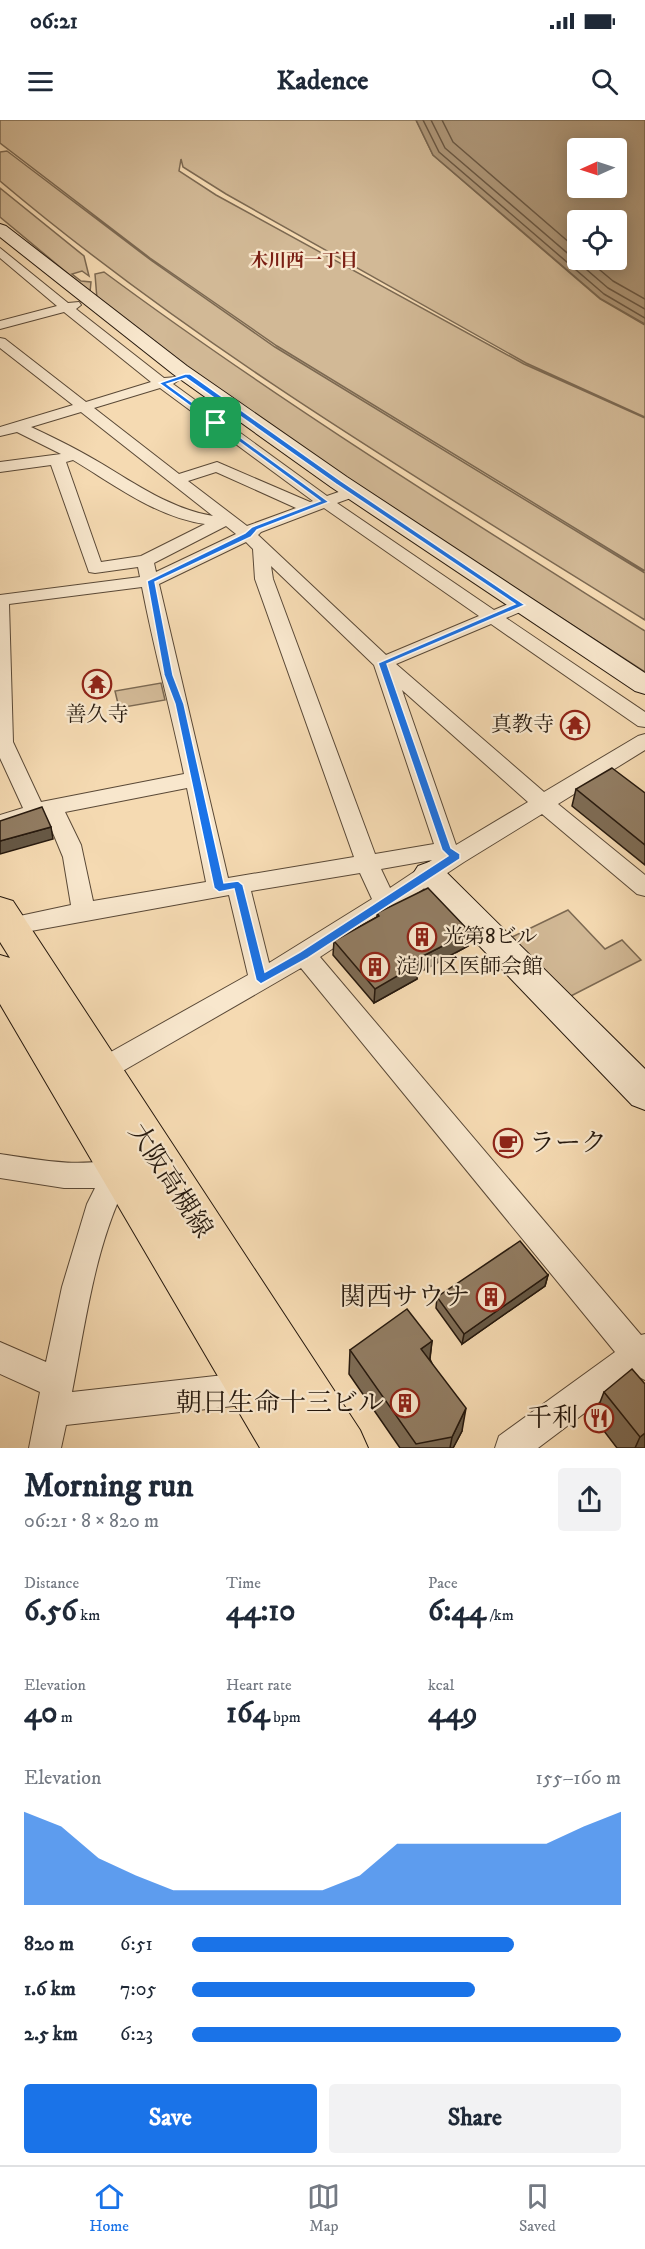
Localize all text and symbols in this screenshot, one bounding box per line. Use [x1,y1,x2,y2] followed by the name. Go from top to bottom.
[30,8,78,35] text: 06:21
[277,64,368,98] text: Kadence
[24,65,57,98] icon: menu
[588,65,621,98] icon: search
[567,138,627,198] north arrow
[567,138,627,270] map controls
[567,210,627,270] button: locate
[250,250,358,272] district label: 木川西一丁目
[190,397,241,448] pin
[199,406,232,439] icon: arrive
[81,668,113,700] temple icon: 善久寺
[66,702,129,728] place label: 善久寺
[559,709,591,741] temple icon: 真教寺
[491,712,554,738] place label: 真教寺
[406,921,438,953] building icon: 光第8ビル
[443,924,538,950] place label: 光第8ビル
[359,951,391,983] building icon: 淀川区医師会館
[396,954,543,980] place label: 淀川区医師会館
[121,1117,219,1245] street label: 大阪高槻線
[492,1127,524,1159] cafe icon: ラーク
[529,1127,607,1160] place label: ラーク
[340,1281,470,1314] place label: 関西サウナ
[475,1281,507,1313] building icon: 関西サウナ
[176,1387,384,1420] place label: 朝日生命十三ビル
[389,1387,421,1419] building icon: 朝日生命十三ビル
[526,1402,578,1435] place label: 千利
[583,1402,615,1434] restaurant icon: 千利
[24,1466,193,1507] text: Morning run
[558,1468,621,1531] button: share
[24,1509,159,1534] text: 06:21 · 8 × 820 m
[24,1573,79,1593] text: Distance
[226,1573,261,1593] text: Time
[428,1573,458,1593] text: Pace
[24,1593,77,1630] text: 6.56
[226,1593,295,1630] text: 44:10
[428,1593,486,1630] text: 6:44
[77,1605,100,1625] text: km
[486,1605,514,1625] text: /km
[24,1675,86,1695] text: Elevation
[226,1675,292,1695] text: Heart rate
[428,1675,454,1695] text: kcal
[24,1695,57,1732] text: 40
[226,1695,270,1732] text: 164
[428,1695,478,1732] text: 449
[57,1707,73,1727] text: m
[270,1707,301,1727] text: bpm
[24,1766,101,1791] text: Elevation
[536,1766,621,1791] text: 155–160 m
[24,1932,74,1957] text: 820 m
[120,1932,153,1957] text: 6:51
[24,1977,76,2002] text: 1.6 km
[120,1977,156,2002] text: 7:05
[24,2022,78,2047] text: 2.5 km
[120,2022,153,2047] text: 6:23
[24,2084,317,2153] button: Save
[329,2084,621,2153] button: Share
[89,2180,129,2236] tab: Home
[307,2180,340,2236] tab: Map
[519,2180,556,2236] tab: Saved

